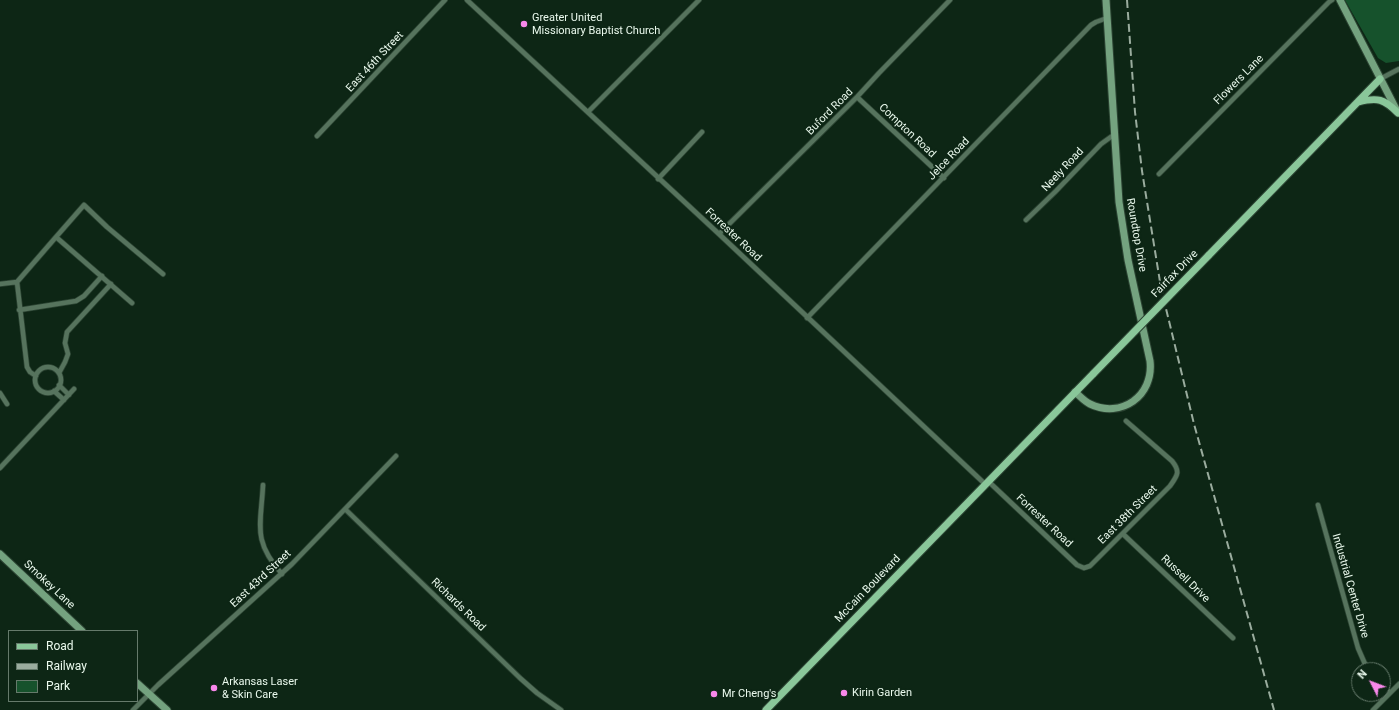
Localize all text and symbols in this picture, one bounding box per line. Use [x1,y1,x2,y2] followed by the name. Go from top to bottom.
[532,11,660,37] place label: Greater United Missionary Baptist Church
[519,19,529,29] marker: Greater United Missionary Baptist Church
[344,29,406,95] street label: East 46th Street
[1211,52,1267,108] street label: Flowers Lane
[804,86,856,138] street label: Buford Road
[876,101,938,161] street label: Compton Road
[925,135,973,183] street label: Jelce Road
[1039,145,1087,195] street label: Neely Road
[1123,197,1149,273] street label: Roundtop Drive
[702,206,764,264] street label: Forrester Road
[1149,247,1201,301] street label: Fairfax Drive
[1096,483,1160,547] street label: East 38th Street
[1013,492,1075,550] street label: Forrester Road
[1329,532,1371,640] street label: Industrial Center Drive
[228,548,294,610] street label: East 43rd Street
[1158,552,1212,606] street label: Russell Drive
[832,553,904,625] street label: McCain Boulevard
[21,558,77,612] street label: Smokey Lane
[428,576,488,634] street label: Richards Road
[8,630,138,702] legend
[46,639,74,653] text: Road
[46,659,87,673] text: Railway
[1351,662,1391,702] north arrow
[1355,667,1370,682] text: N
[222,675,298,701] place label: Arkansas Laser & Skin Care
[46,679,70,693] text: Park
[209,683,219,693] marker: Arkansas Laser & Skin Care
[852,686,912,700] place label: Kirin Garden
[722,687,777,701] place label: Mr Cheng's
[839,688,849,698] marker: Kirin Garden
[709,689,719,699] marker: Mr Cheng's

